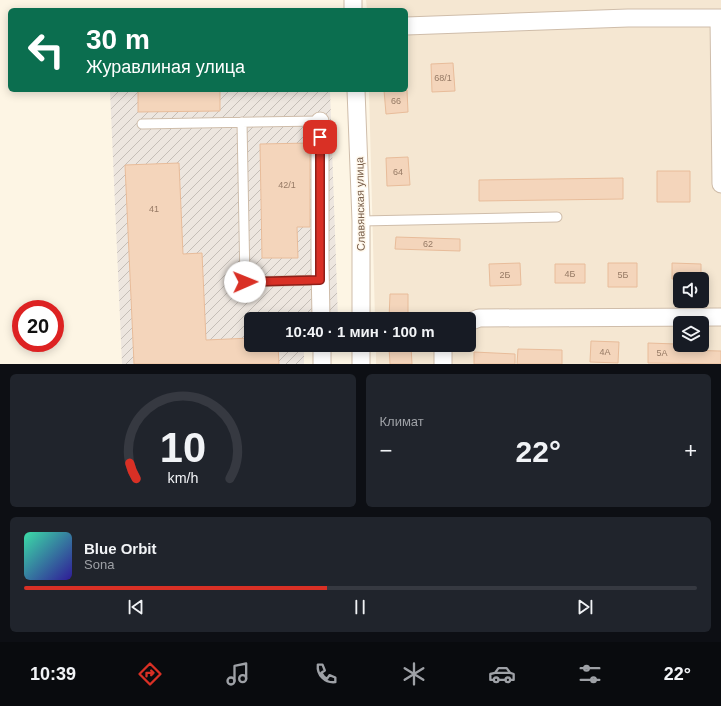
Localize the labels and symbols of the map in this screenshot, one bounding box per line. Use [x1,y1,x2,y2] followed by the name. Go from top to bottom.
[434,73,452,83] house number: 68/1
[391,96,401,106] house number: 66
[303,120,337,154] pin
[353,156,367,251] street label: Славянская улица
[393,167,403,177] house number: 64
[278,180,296,190] house number: 42/1
[149,204,159,214] house number: 41
[423,239,433,249] house number: 62
[224,261,266,303] position arrow
[565,269,576,279] house number: 4Б
[500,270,511,280] house number: 2Б
[618,270,629,280] house number: 5Б
[12,300,64,352] speed limit sign: 20
[599,347,611,357] house number: 4А
[656,348,668,358] house number: 5А

